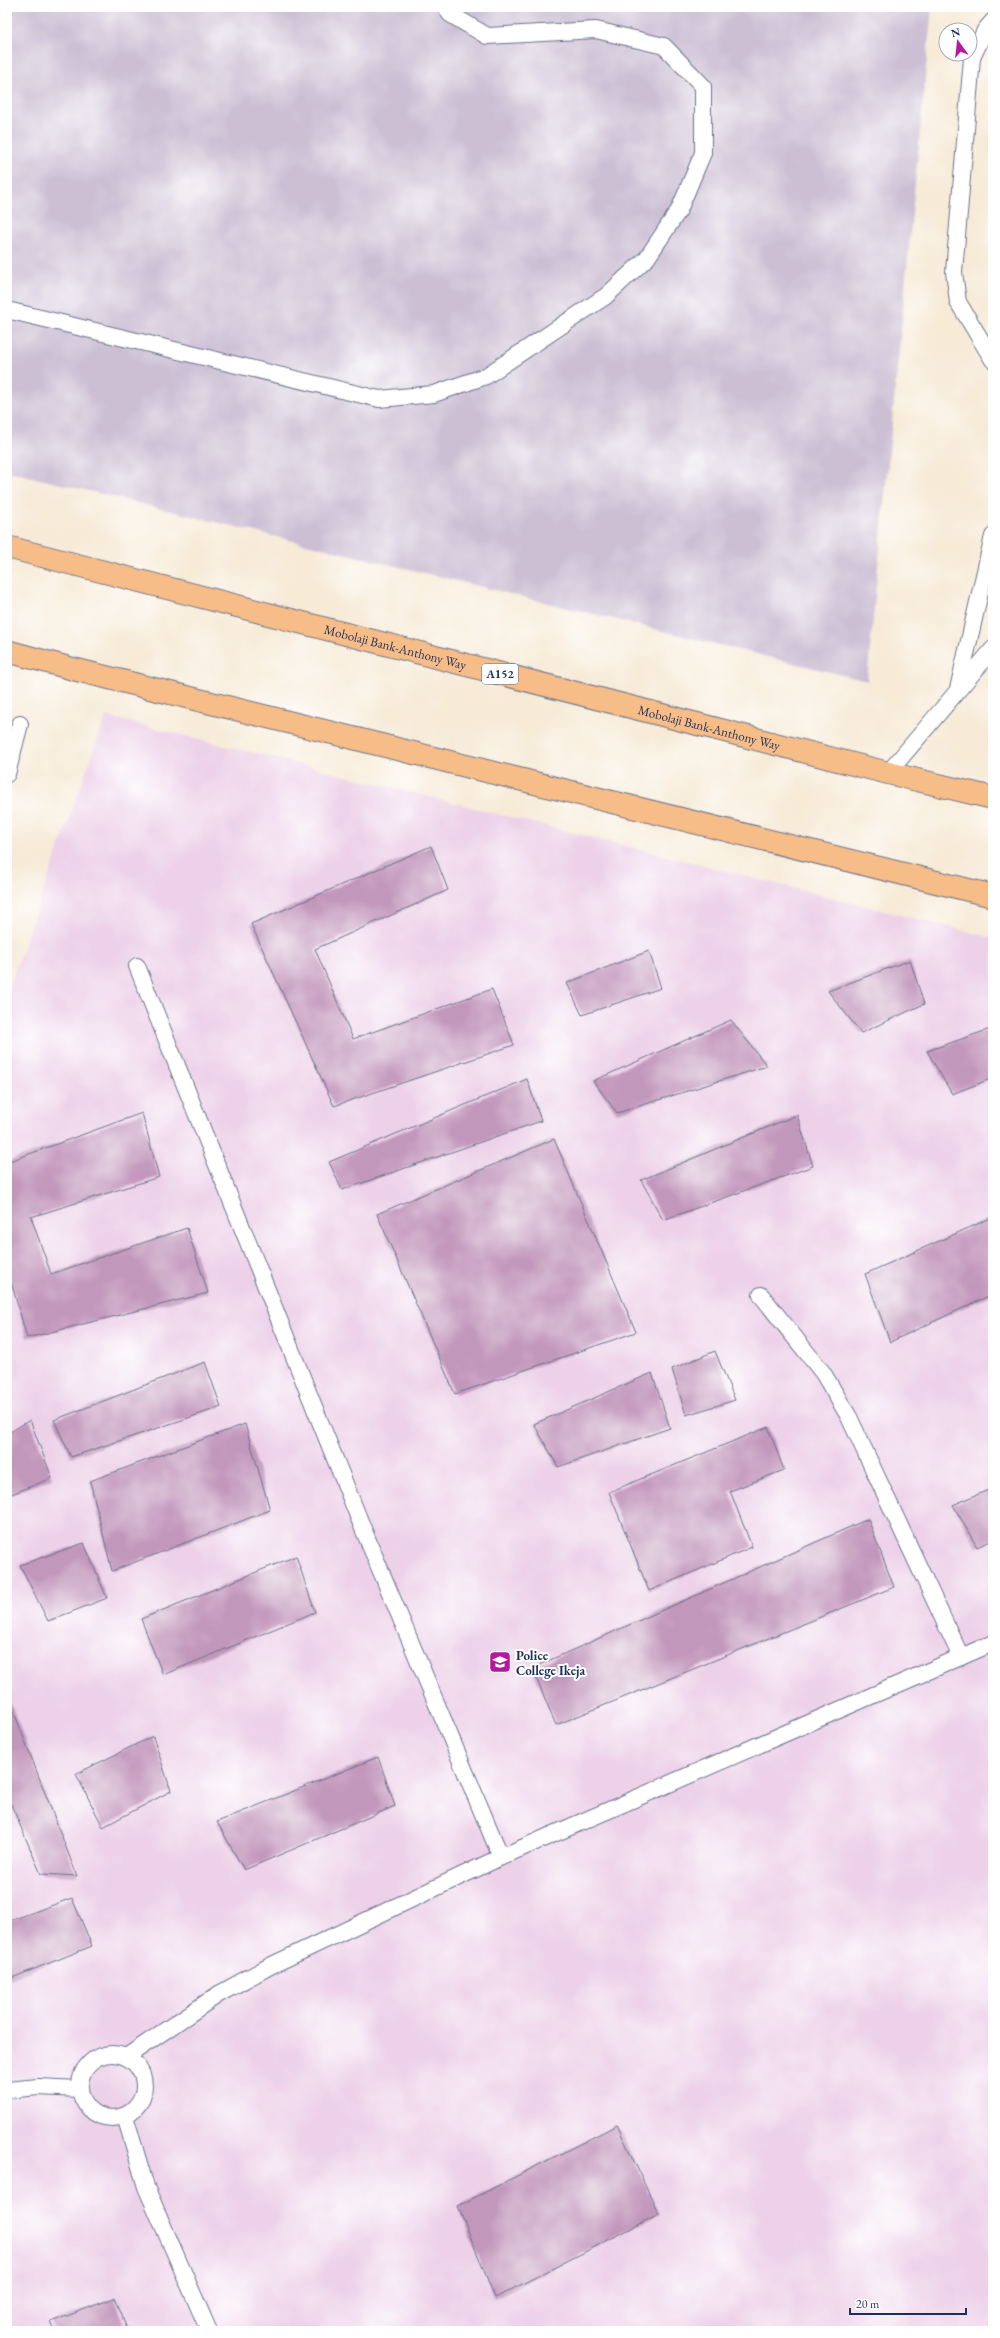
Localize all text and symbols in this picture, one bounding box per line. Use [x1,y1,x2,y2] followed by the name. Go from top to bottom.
[938,22,978,62] north arrow
[949,24,962,40] text: N
[322,621,469,674] street label: Mobolaji Bank-Anthony Way
[482,664,518,684] road number: A152
[636,701,782,754] street label: Mobolaji Bank-Anthony Way
[516,1647,586,1679] place label: Police College Ikeja
[487,1649,513,1675] school or university icon: Police College Ikeja
[850,2290,966,2316] scale bar
[856,2296,880,2312] text: 20 m

